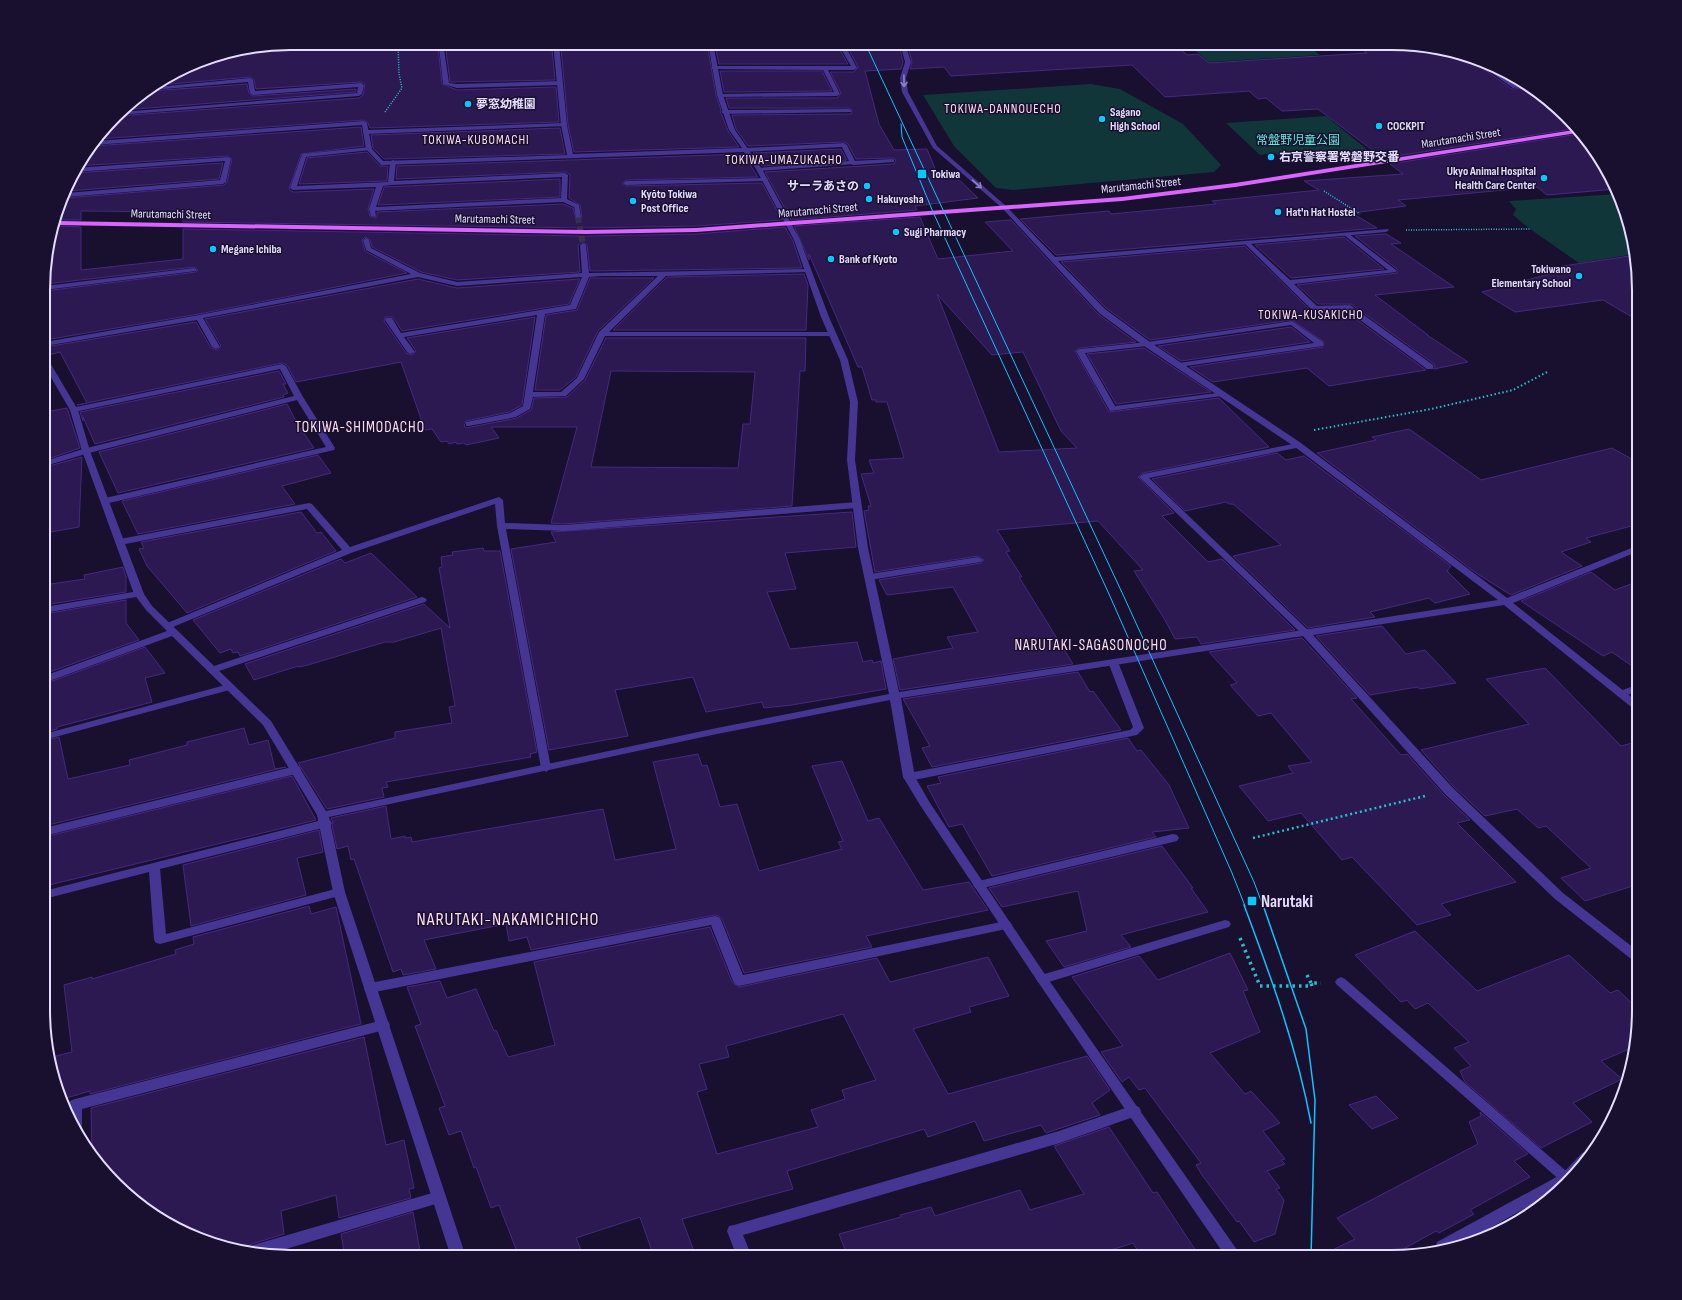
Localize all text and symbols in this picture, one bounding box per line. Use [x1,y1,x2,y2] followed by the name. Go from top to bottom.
[900,74,908,87] one-way arrow
[476,97,536,112] place label: 夢窓幼稚園
[463,99,473,109] marker: 夢窓幼稚園
[944,101,1062,117] district label: TOKIWA-DANNOUECHO
[1110,105,1160,134] place label: Sagano High School
[1097,114,1107,124] marker: Sagano High School
[1387,119,1425,134] place label: COCKPIT
[1374,121,1384,131] marker: COCKPIT
[1420,125,1502,152] street label: Marutamachi Street
[422,132,530,148] district label: TOKIWA-KUBOMACHI
[1256,133,1340,148] park label: 常盤野児童公園
[1279,150,1400,165] place label: 右京警察署常磐野交番
[725,152,843,168] district label: TOKIWA-UMAZUKACHO
[1266,152,1276,162] marker: 右京警察署常磐野交番
[1447,164,1536,193] place label: Ukyo Animal Hospital Health Care Center
[931,167,960,182] place label: Tokiwa
[916,168,928,180] marker: Tokiwa
[1539,173,1549,183] marker: Ukyo Animal Hospital Health Care Center
[1100,174,1182,197] street label: Marutamachi Street
[787,179,859,194] place label: サーラあさの
[972,179,982,188] one-way arrow
[862,181,872,191] marker: サーラあさの
[641,187,697,216] place label: Kyōto Tokiwa Post Office
[877,192,924,207] place label: Hakuyosha
[864,194,874,204] marker: Hakuyosha
[628,196,638,206] marker: Kyōto Tokiwa Post Office
[777,200,859,221] street label: Marutamachi Street
[1286,205,1355,220] place label: Hat'n Hat Hostel
[131,206,212,223] street label: Marutamachi Street
[1273,207,1283,217] marker: Hat'n Hat Hostel
[455,211,536,228] street label: Marutamachi Street
[904,225,966,240] place label: Sugi Pharmacy
[891,227,901,237] marker: Sugi Pharmacy
[221,242,282,257] place label: Megane Ichiba
[208,244,218,254] marker: Megane Ichiba
[839,252,898,267] place label: Bank of Kyoto
[826,254,836,264] marker: Bank of Kyoto
[1491,262,1571,291] place label: Tokiwano Elementary School
[1574,271,1584,281] marker: Tokiwano Elementary School
[1258,307,1364,323] district label: TOKIWA-KUSAKICHO
[295,418,425,437] district label: TOKIWA-SHIMODACHO
[1014,636,1168,655] district label: NARUTAKI-SAGASONOCHO
[1261,892,1313,912] place label: Narutaki
[1246,895,1258,907] marker: Narutaki
[417,909,599,930] district label: NARUTAKI-NAKAMICHICHO

